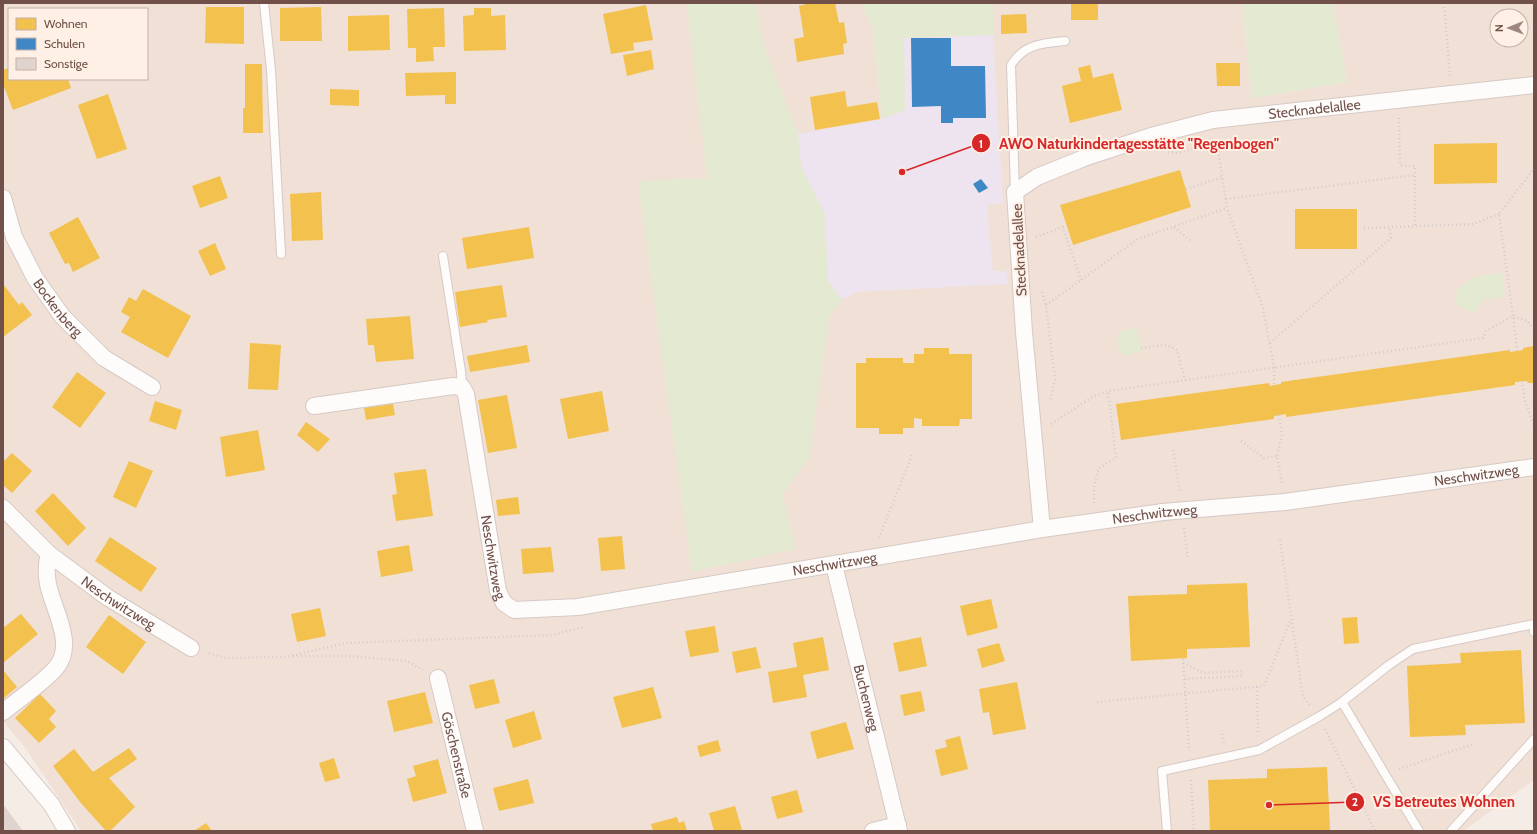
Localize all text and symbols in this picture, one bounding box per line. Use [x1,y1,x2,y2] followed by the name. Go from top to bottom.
[8,8,148,80] legend
[1489,8,1529,48] north arrow
[44,16,88,31] text: Wohnen
[1492,24,1506,32] text: N
[44,36,85,51] text: Schulen
[44,56,88,71] text: Sonstige
[1267,95,1362,123] street label: Stecknadelallee
[971,130,1287,157] callout: AWO Naturkindertagesstätte "Regenbogen"
[999,135,1279,153] text: AWO Naturkindertagesstätte "Regenbogen"
[979,136,983,151] text: 1
[1008,203,1030,297] street label: Stecknadelallee
[29,275,87,341] street label: Bockenberg
[1433,460,1521,490] street label: Neschwitzweg
[1111,500,1199,528] street label: Neschwitzweg
[477,514,510,604] street label: Neschwitzweg
[791,548,879,580] street label: Neschwitzweg
[78,572,160,634] street label: Neschwitzweg
[850,663,884,735] street label: Buchenweg
[437,710,476,800] street label: Göschenstraße
[1345,788,1523,815] callout: VS Betreutes Wohnen
[1373,793,1515,811] text: VS Betreutes Wohnen
[1352,794,1358,809] text: 2

